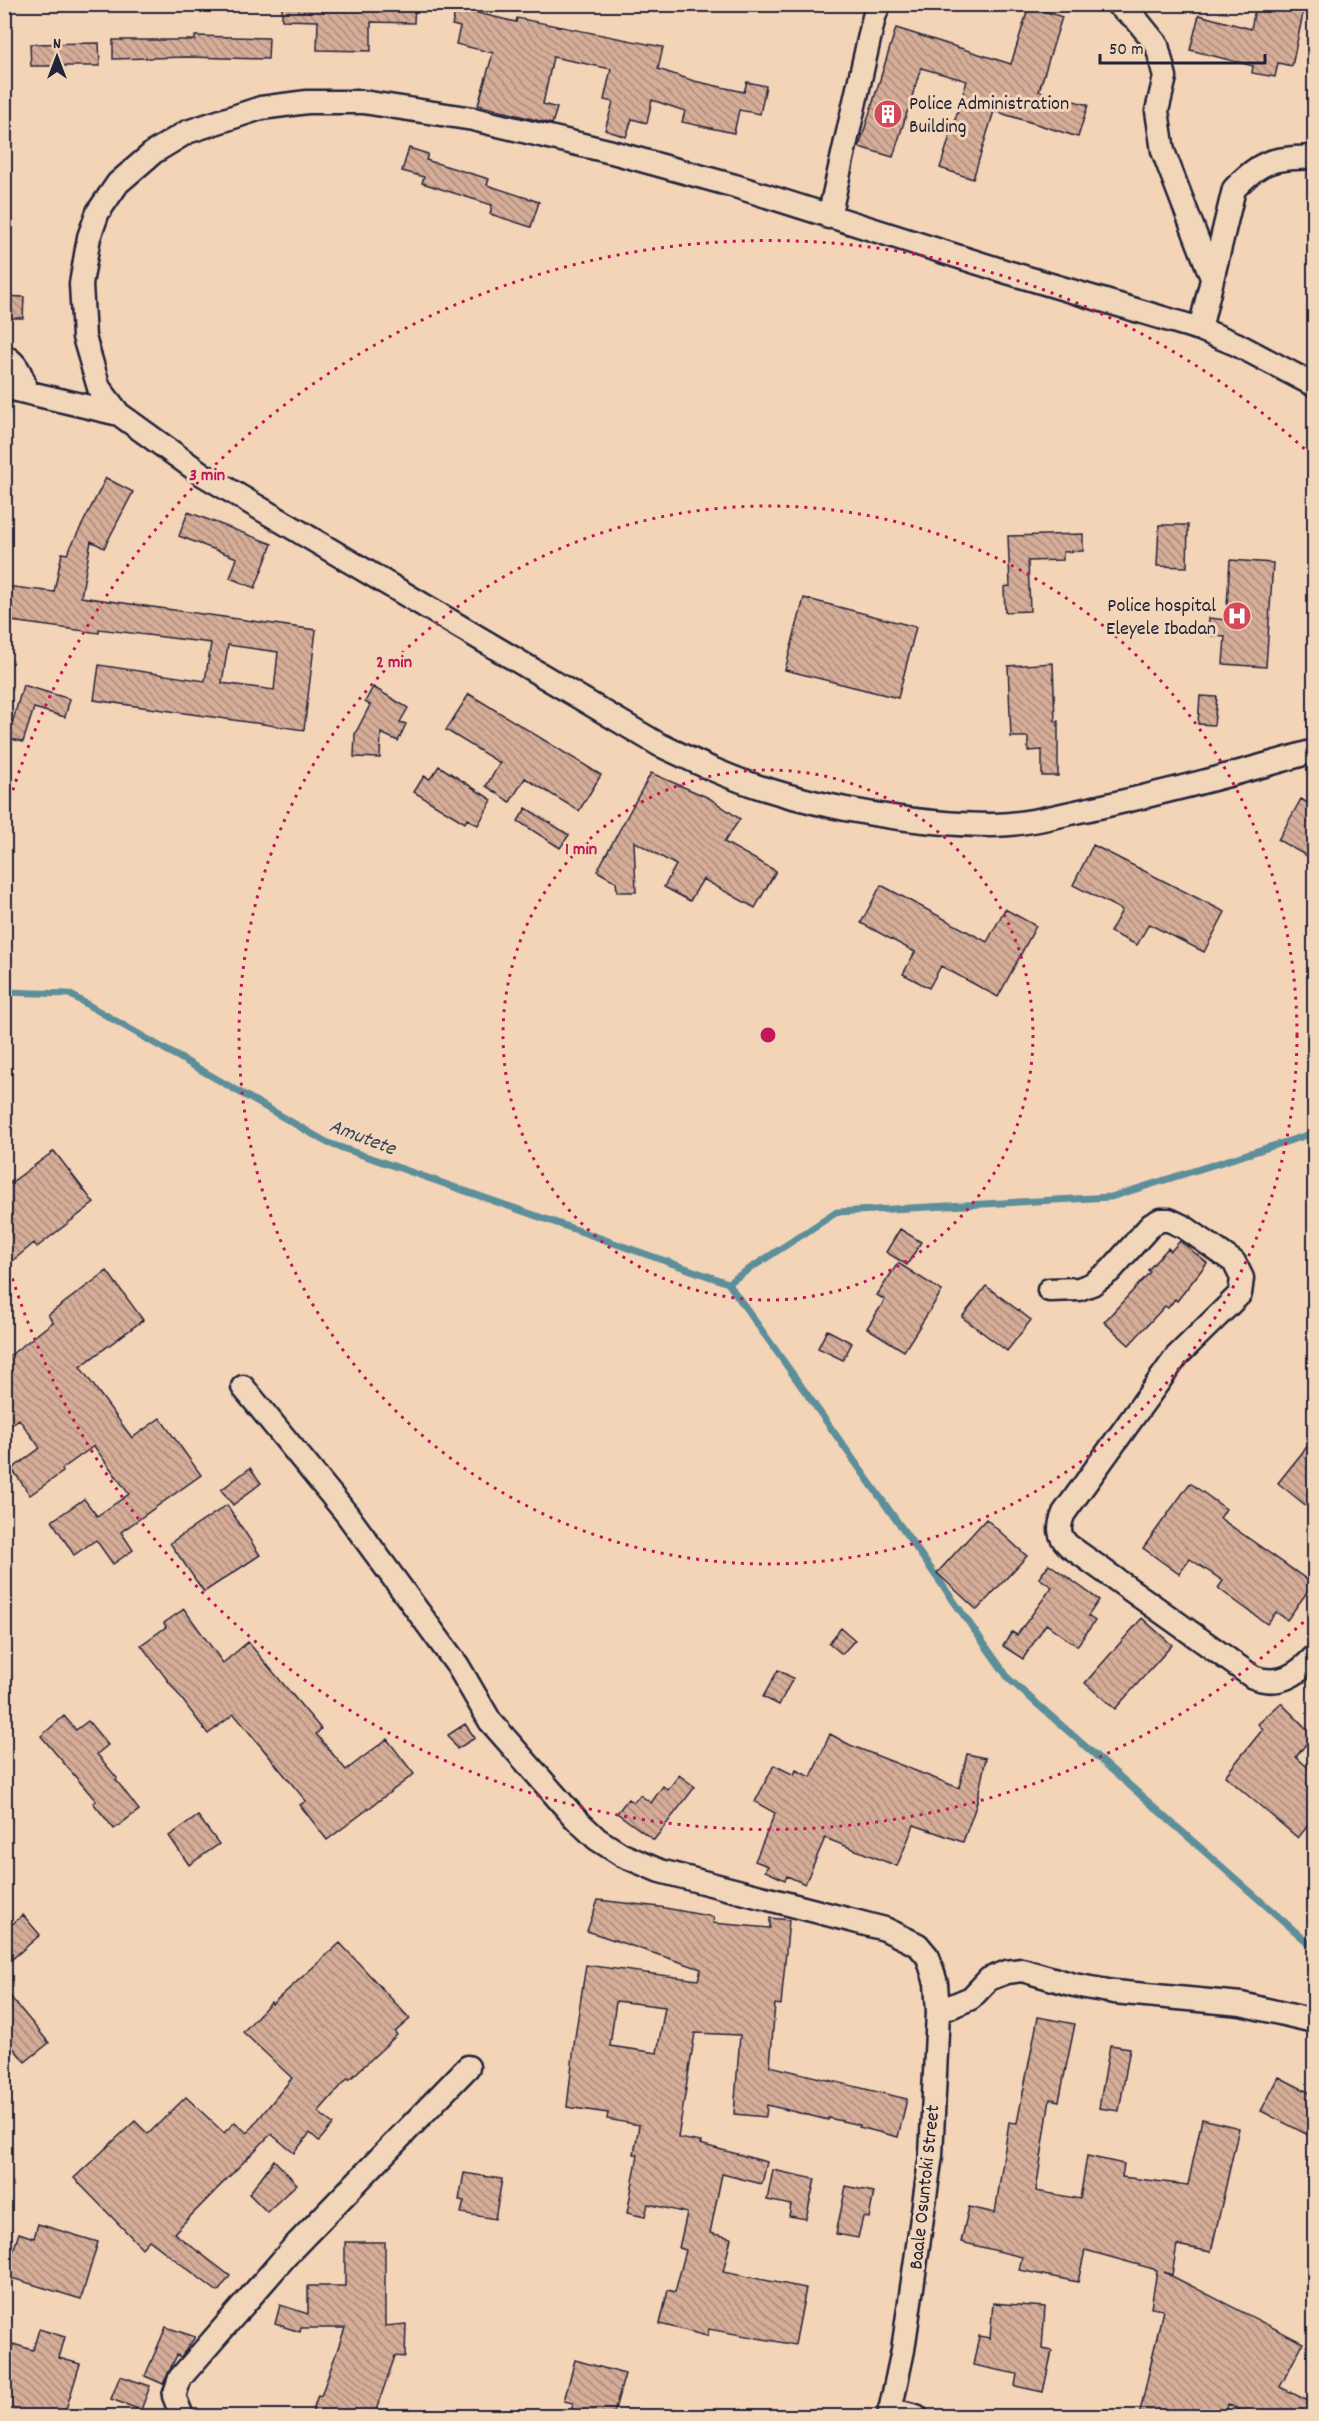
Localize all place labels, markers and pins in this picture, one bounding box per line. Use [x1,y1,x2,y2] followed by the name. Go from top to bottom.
[909,91,1069,142] place label: Police Administration Building
[872,98,904,130] building icon: Police Administration Building
[1106,593,1216,644] place label: Police hospital Eleyele Ibadan
[1221,600,1253,632] hospital icon: Police hospital Eleyele Ibadan
[758,1025,778,1045] centre of rings

